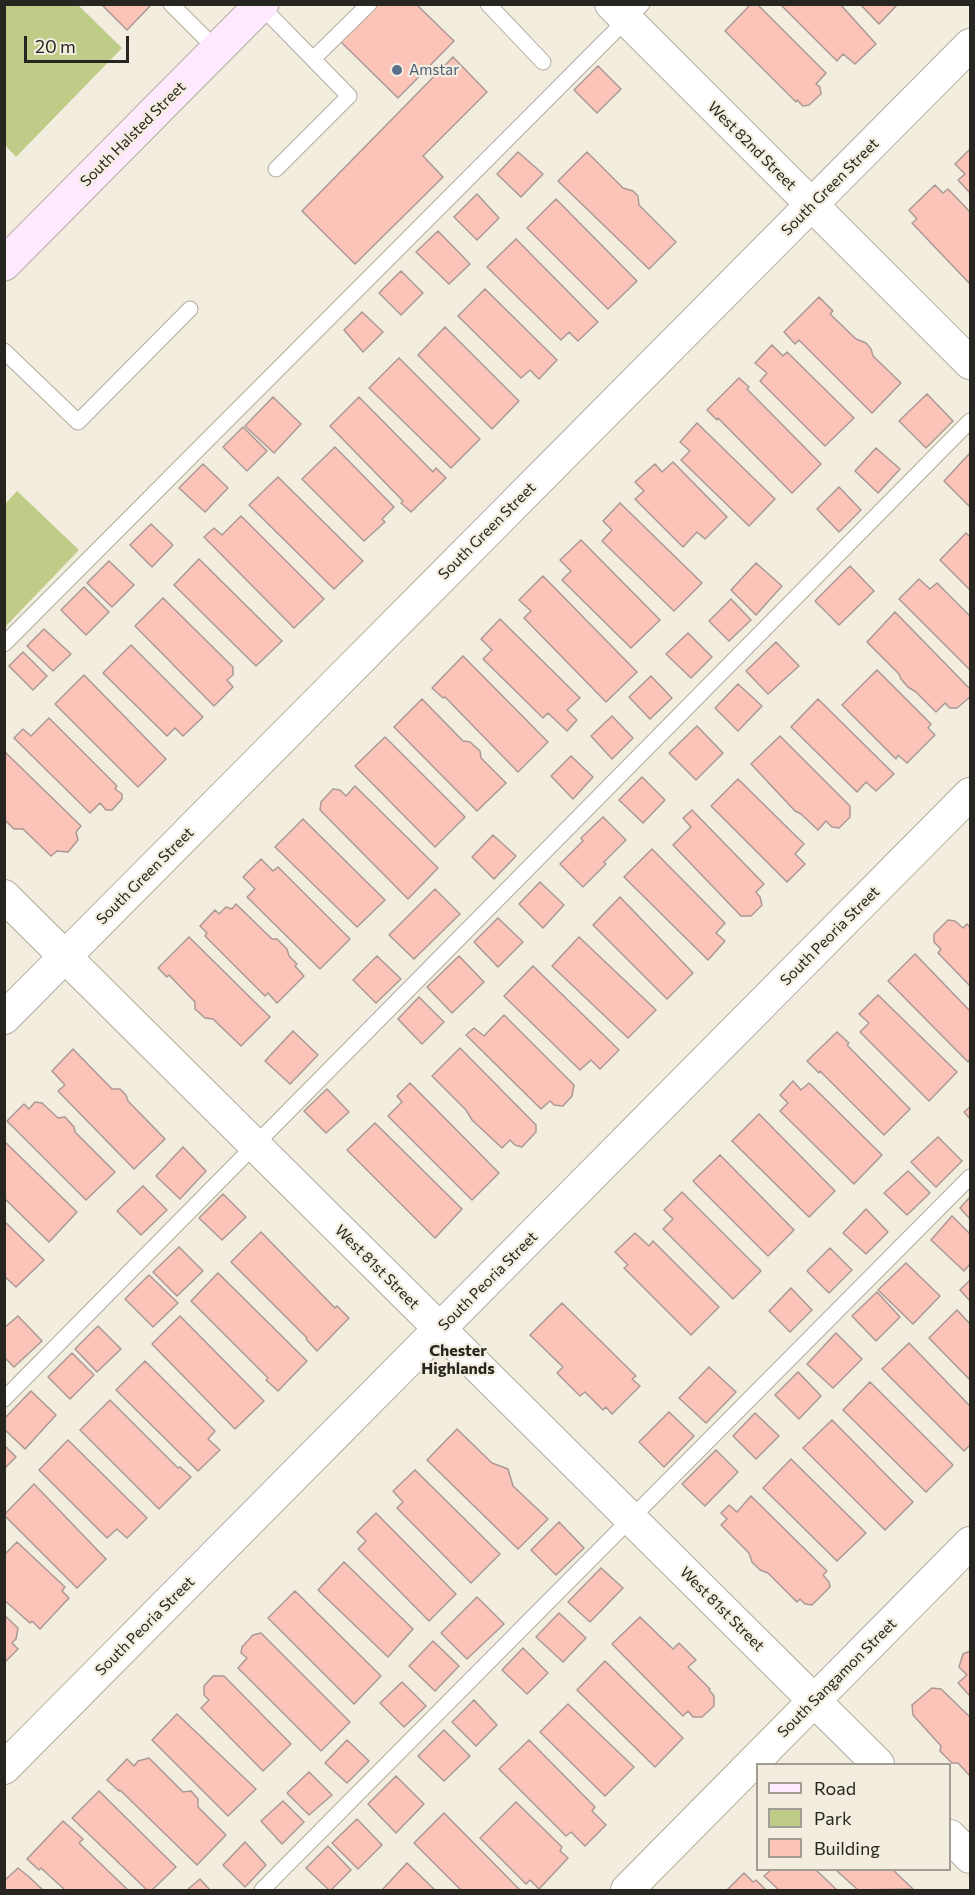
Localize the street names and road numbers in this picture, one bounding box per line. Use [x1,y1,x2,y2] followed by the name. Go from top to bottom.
[77,78,189,190] street label: South Halsted Street
[704,98,800,194] street label: West 82nd Street
[778,135,882,239] street label: South Green Street
[435,479,539,583] street label: South Green Street
[93,824,197,928] street label: South Green Street
[777,883,883,989] street label: South Peoria Street
[331,1221,423,1313] street label: West 81st Street
[435,1228,541,1334] street label: South Peoria Street
[676,1563,768,1655] street label: West 81st Street
[92,1573,198,1679] street label: South Peoria Street
[774,1615,900,1741] street label: South Sangamon Street

